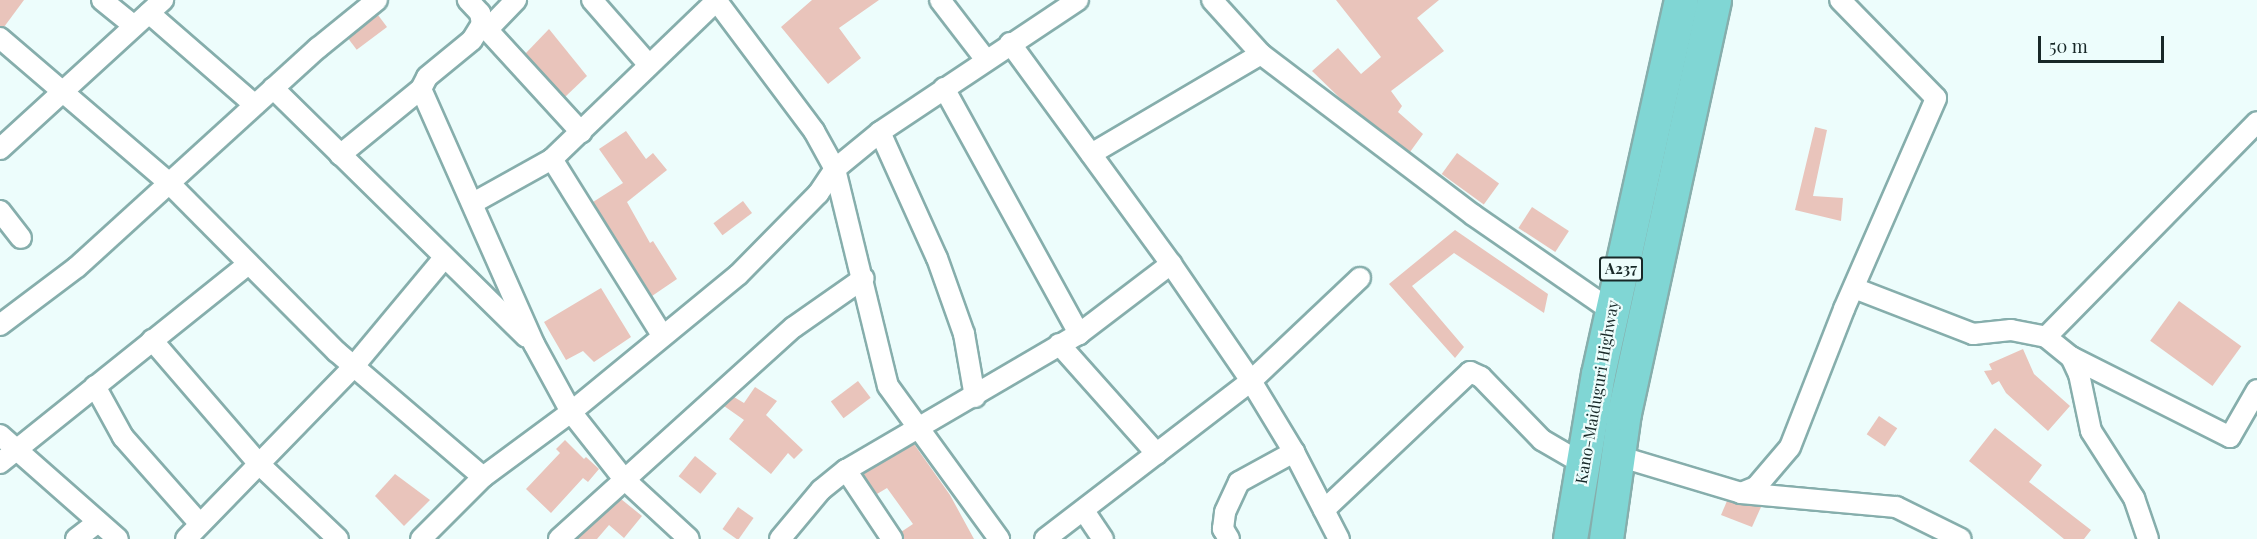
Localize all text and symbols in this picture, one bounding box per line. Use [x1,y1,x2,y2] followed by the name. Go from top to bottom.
[2041,24,2167,62] scale bar
[2049,34,2088,58] text: 50 m
[1598,257,1644,281] road number: A237
[1571,299,1623,485] street label: Kano-Maiduguri Highway

